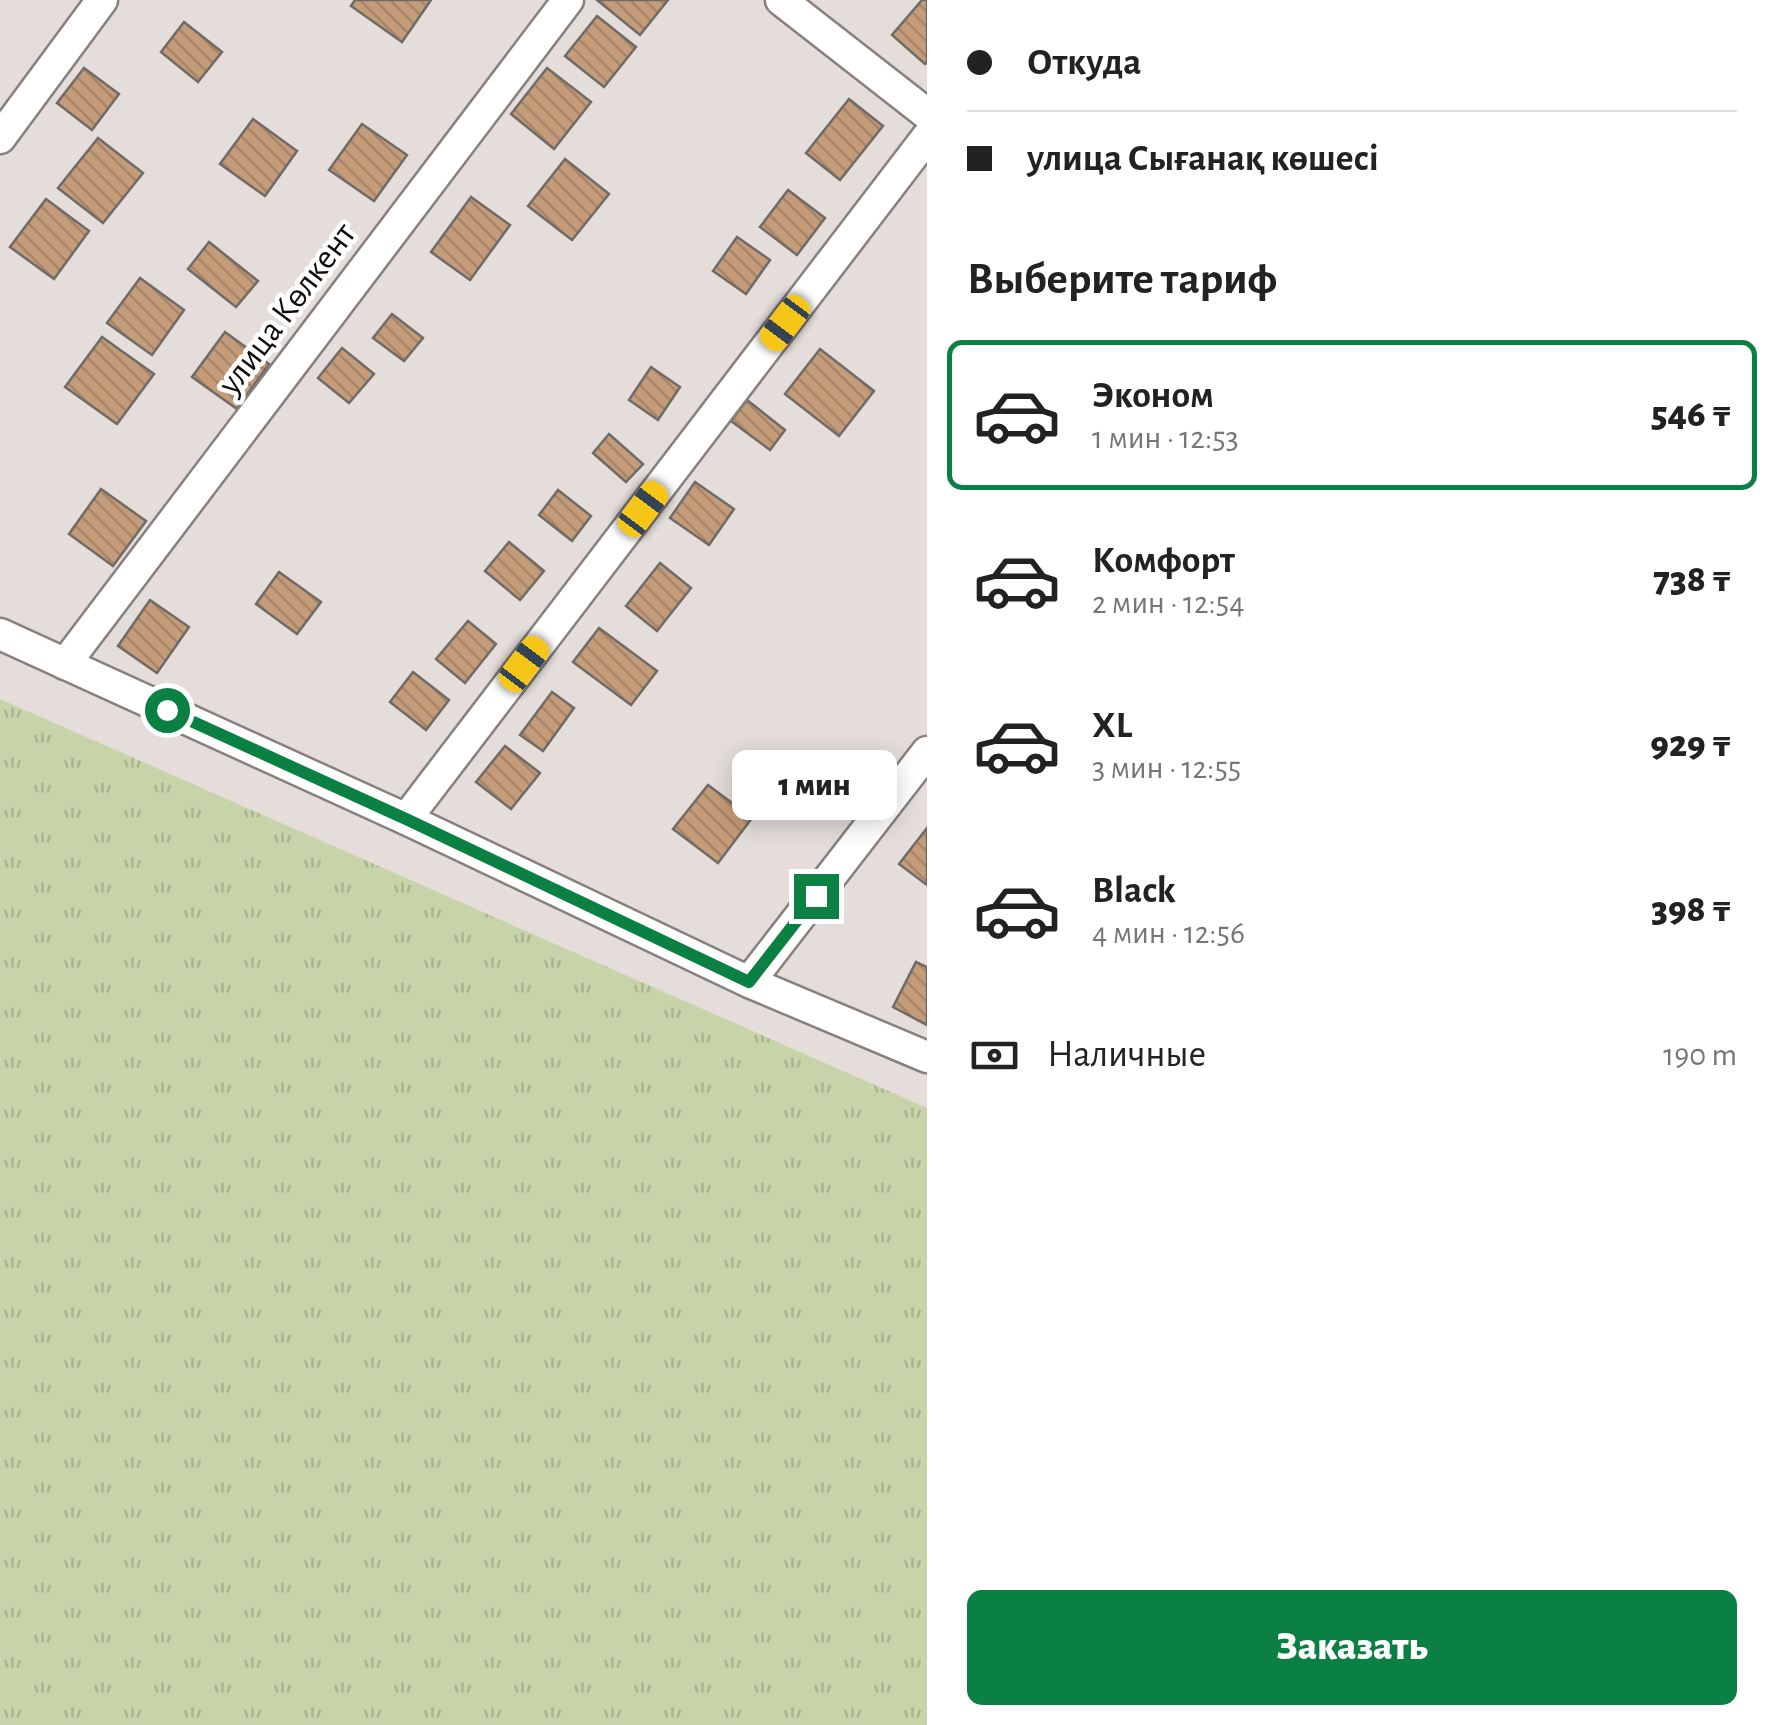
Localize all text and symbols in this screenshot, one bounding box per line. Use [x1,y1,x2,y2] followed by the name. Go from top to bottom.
[1027,44,1141,82] text: Откуда
[1027,140,1379,178] text: улица Сығанақ көшесі
[211,217,363,402] street label: улица Көлкент
[967,257,1277,302] text: Выберите тариф
[755,290,815,356] car
[972,370,1062,460] icon: car
[1092,377,1214,415] text: Эконом
[1651,396,1732,434] text: 546 ₸
[1092,422,1239,454] text: 1 мин · 12:53
[613,476,673,542] car
[972,535,1062,625] icon: car
[1092,542,1235,580] text: Комфорт
[1653,561,1732,599] text: 738 ₸
[1092,587,1245,619] text: 2 мин · 12:54
[494,631,554,697] car
[145,688,190,733] route start
[972,700,1062,790] icon: car
[1092,707,1132,745] text: XL
[1650,726,1732,764] text: 929 ₸
[734,751,898,821] callout: 1 мин
[1092,752,1241,784] text: 3 мин · 12:55
[778,769,851,801] text: 1 мин
[972,865,1062,955] icon: car
[1092,872,1176,910] text: Black
[794,874,839,919] route end
[1651,891,1732,929] text: 398 ₸
[1092,917,1245,949] text: 4 мин · 12:56
[967,1028,1022,1083] icon: cash
[1047,1036,1206,1074] text: Наличные
[1663,1039,1737,1071] text: 190 m
[967,1590,1737,1705] button: Заказать

